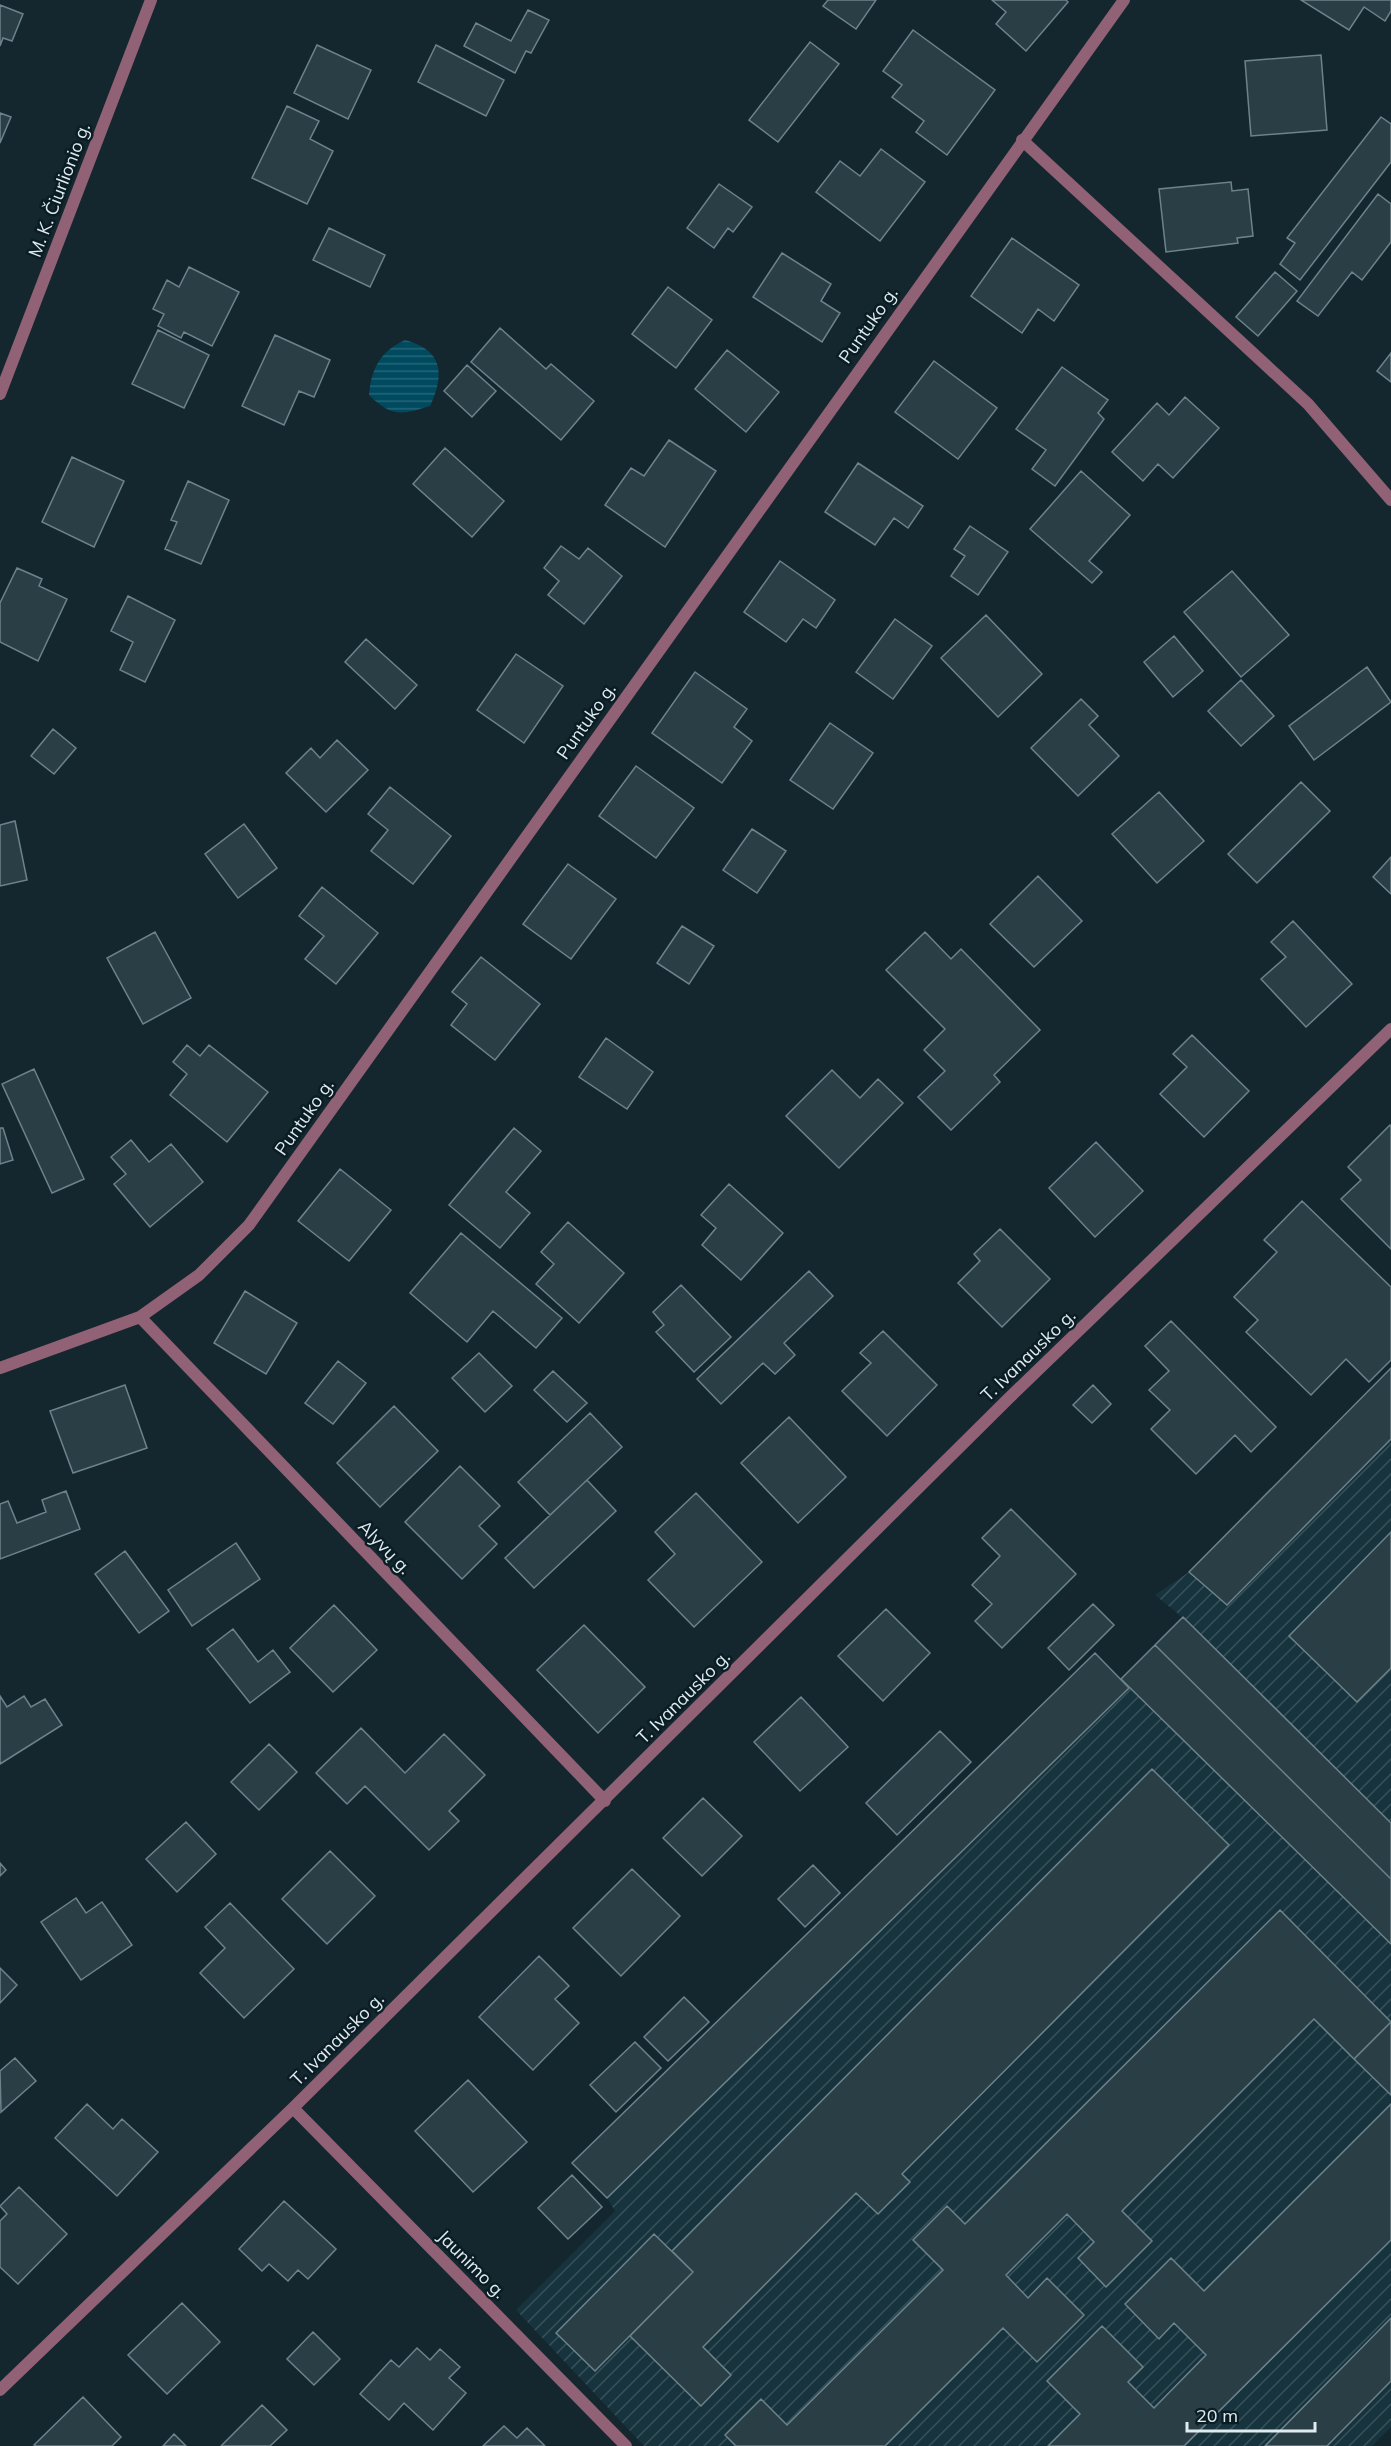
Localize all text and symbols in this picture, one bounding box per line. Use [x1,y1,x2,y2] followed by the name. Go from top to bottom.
[23,120,95,260] street label: M. K. Čiurlionio g.
[833,282,903,368] street label: Puntuko g.
[551,678,621,764] street label: Puntuko g.
[269,1074,339,1160] street label: Puntuko g.
[976,1304,1080,1406] street label: T. Ivanausko g.
[353,1515,417,1579] street label: Alyvų g.
[631,1645,735,1749] street label: T. Ivanausko g.
[285,1987,389,2091] street label: T. Ivanausko g.
[433,2225,511,2303] street label: Jaunimo g.
[1187,2395,1314,2433] scale bar
[1196,2404,1238,2427] text: 20 m

